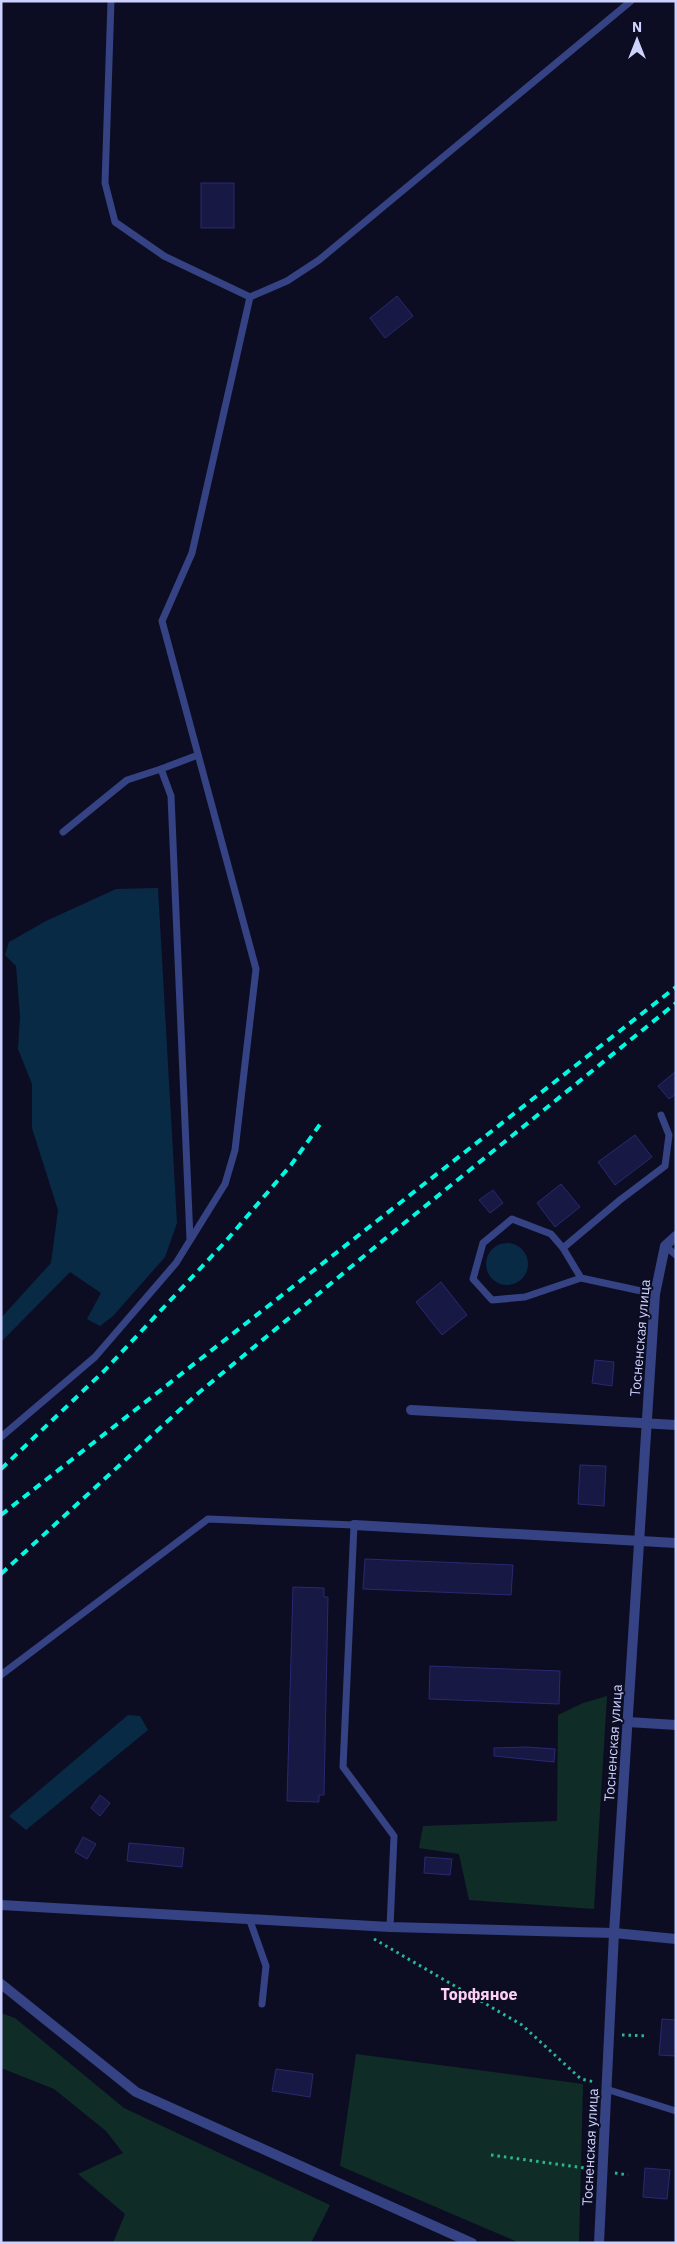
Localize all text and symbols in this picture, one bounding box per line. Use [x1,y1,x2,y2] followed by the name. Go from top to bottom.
[612,15,662,65] north arrow
[632,18,642,36] text: N
[626,1278,654,1397] street label: Тосненская улица
[600,1683,626,1802] street label: Тосненская улица
[441,1984,517,2004] district label: Торфяное
[578,2087,602,2206] street label: Тосненская улица

